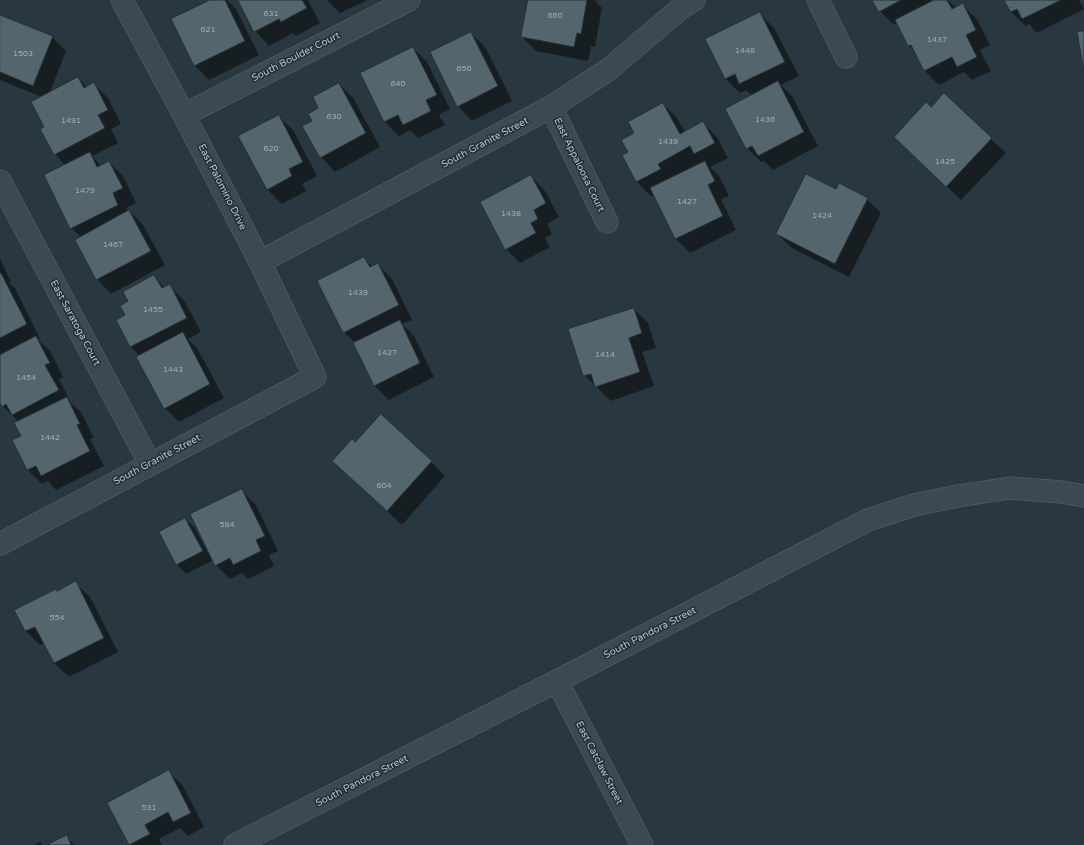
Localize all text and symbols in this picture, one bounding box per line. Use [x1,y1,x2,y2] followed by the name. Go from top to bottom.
[263,9,279,19] house number: 631
[547,11,563,21] house number: 660
[200,25,216,35] house number: 621
[250,30,342,84] street label: South Boulder Court
[927,35,947,45] house number: 1437
[735,46,755,56] house number: 1448
[13,49,33,59] house number: 1503
[456,64,472,74] house number: 650
[390,79,406,89] house number: 640
[326,112,342,122] house number: 630
[439,115,531,171] street label: South Granite Street
[755,115,775,125] house number: 1436
[61,116,81,126] house number: 1491
[551,116,607,214] street label: East Appaloosa Court
[658,137,678,147] house number: 1439
[195,142,249,232] street label: East Palomino Drive
[263,144,279,154] house number: 620
[935,157,955,167] house number: 1425
[75,186,95,196] house number: 1479
[677,197,697,207] house number: 1427
[501,209,521,219] house number: 1438
[812,211,832,221] house number: 1424
[103,240,123,250] house number: 1467
[47,278,103,368] street label: East Saratoga Court
[348,288,368,298] house number: 1439
[143,305,163,315] house number: 1455
[377,348,397,358] house number: 1427
[595,350,615,360] house number: 1414
[163,365,183,375] house number: 1443
[16,373,36,383] house number: 1454
[111,432,203,488] street label: South Granite Street
[40,433,60,443] house number: 1442
[376,481,392,491] house number: 604
[219,520,235,530] house number: 584
[602,604,698,662] street label: South Pandora Street
[49,613,65,623] house number: 554
[573,719,625,807] street label: East Catclaw Street
[314,752,410,810] street label: South Pandora Street
[141,803,157,813] house number: 531

